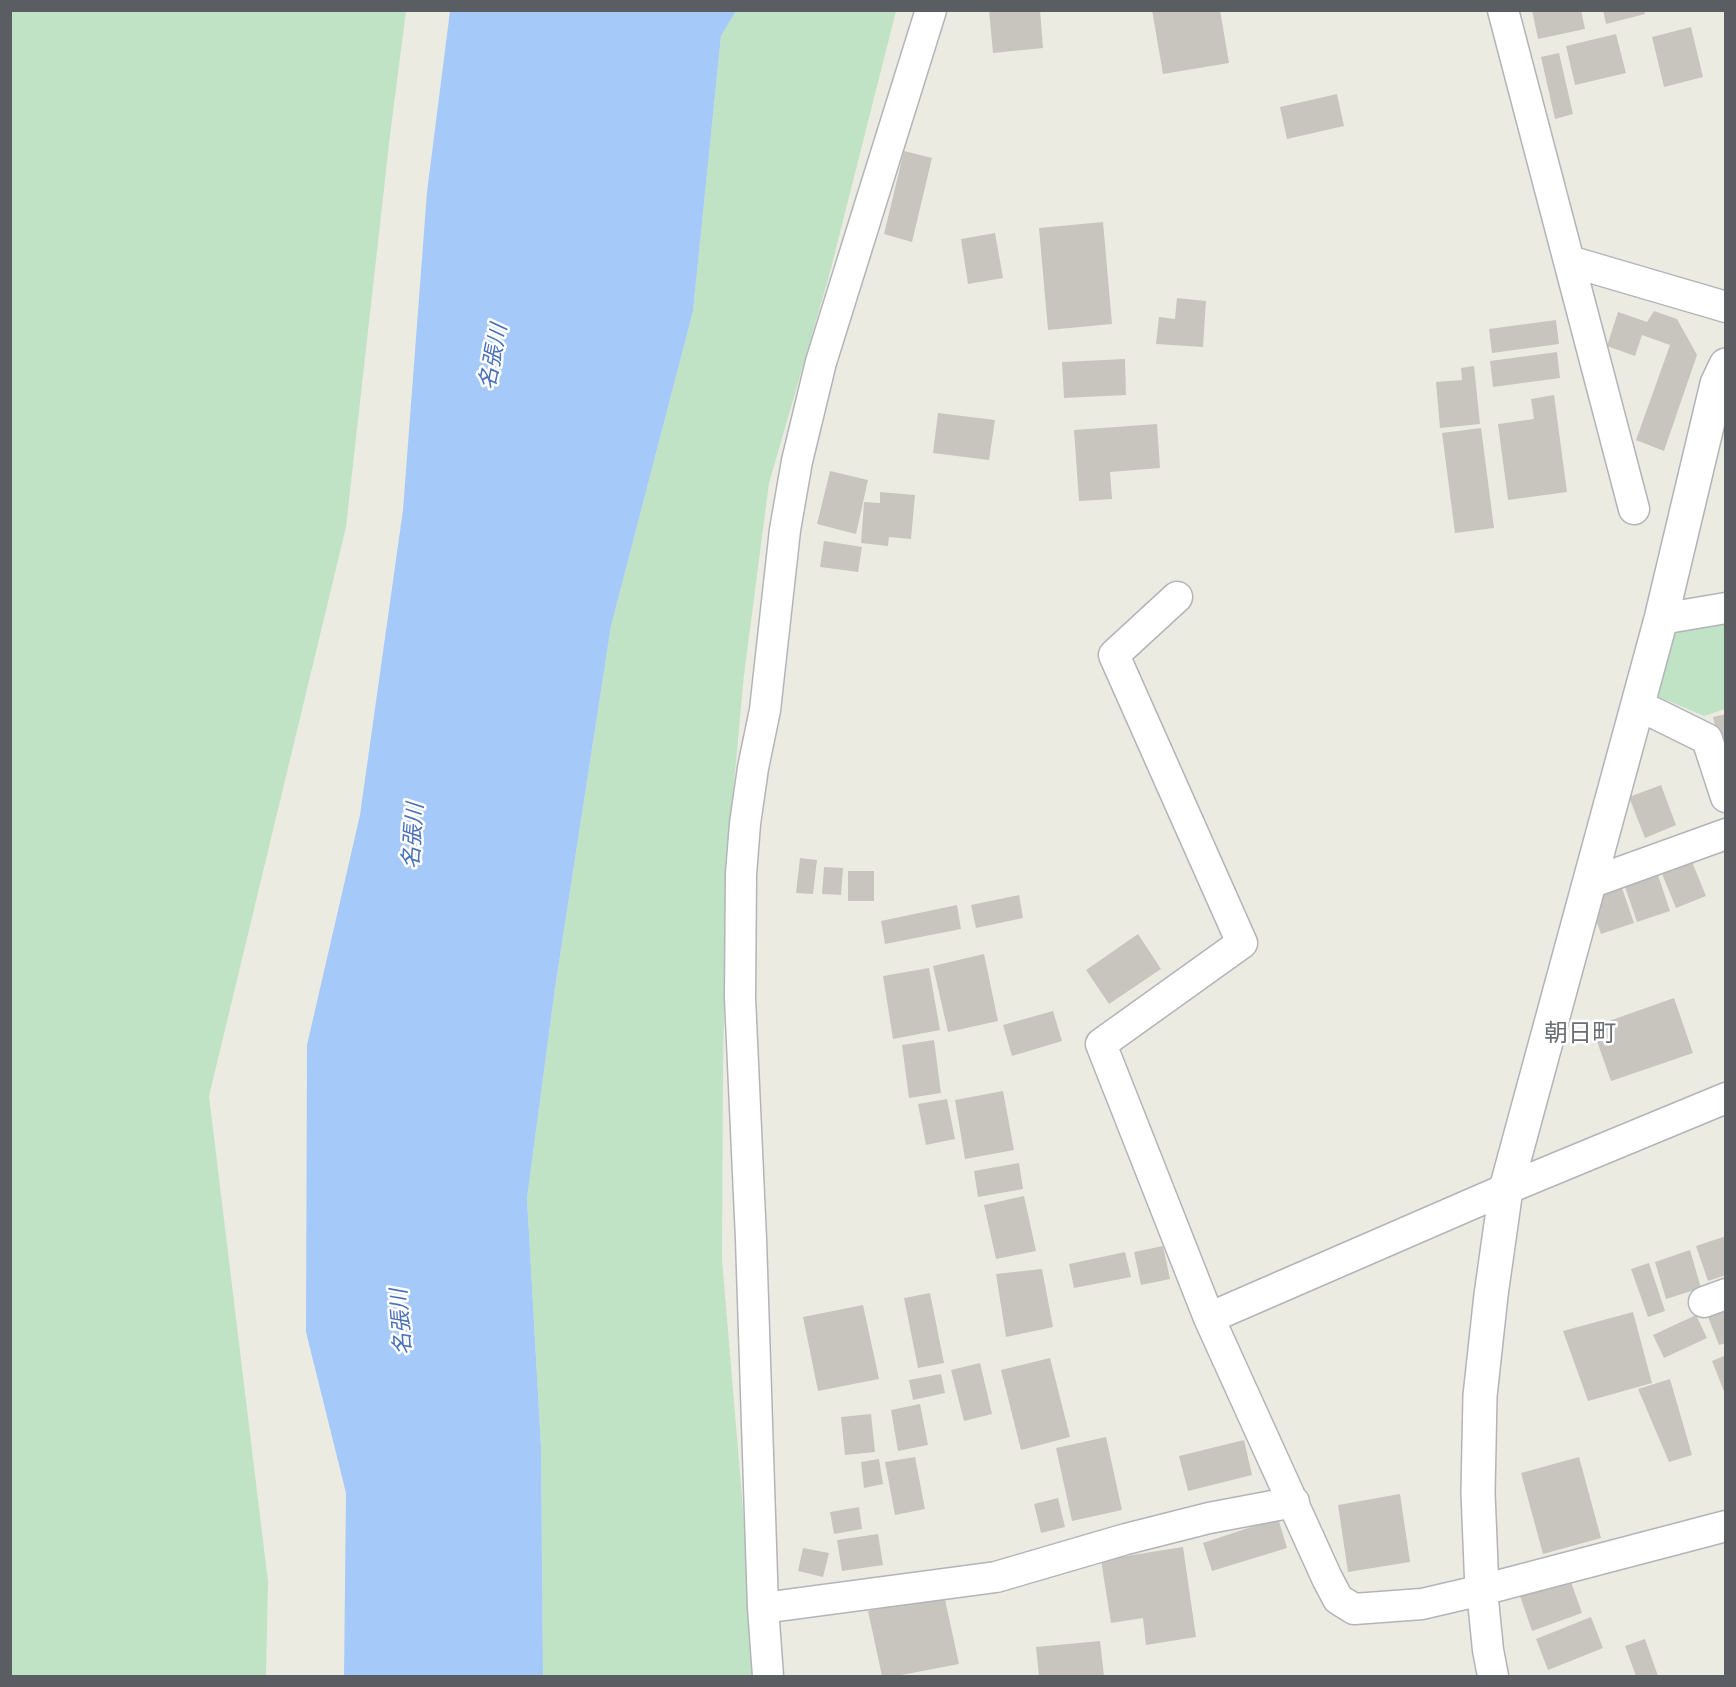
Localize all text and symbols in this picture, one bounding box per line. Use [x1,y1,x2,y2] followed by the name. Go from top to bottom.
[475,322,513,392] water label: 名張川
[399,802,429,870] water label: 名張川
[1544,1020,1616,1048] district label: 朝日町
[387,1288,417,1356] water label: 名張川

